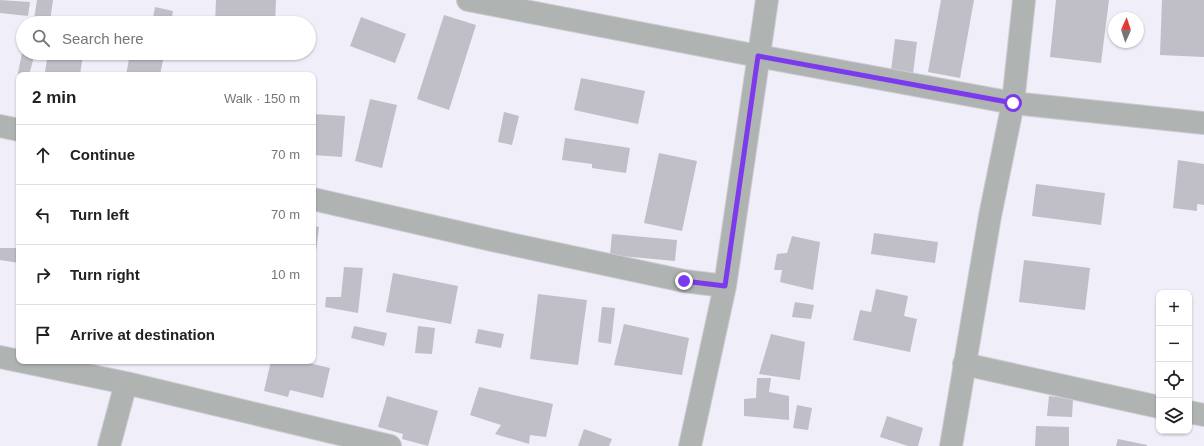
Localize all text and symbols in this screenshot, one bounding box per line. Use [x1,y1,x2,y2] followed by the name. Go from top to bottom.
[1108,12,1144,48] north arrow
[16,16,316,60] search box
[30,27,52,49] icon: search
[62,30,144,47] text: Search here
[32,88,76,107] text: 2 min
[224,91,300,106] text: Walk · 150 m
[1004,94,1022,112] route start
[32,144,54,166] icon: ahead
[70,146,135,163] text: Continue
[271,147,300,162] text: 70 m
[32,204,54,226] icon: left
[70,206,129,223] text: Turn left
[271,207,300,222] text: 70 m
[32,264,54,286] icon: right
[70,266,140,283] text: Turn right
[271,267,300,282] text: 10 m
[675,272,693,290] route end
[1156,290,1192,434] map controls
[1156,290,1192,326] button: +
[32,324,54,346] icon: arrive
[70,326,215,343] text: Arrive at destination
[1156,326,1192,362] button: −
[1156,362,1192,398] button: locate
[1156,398,1192,434] button: layers

